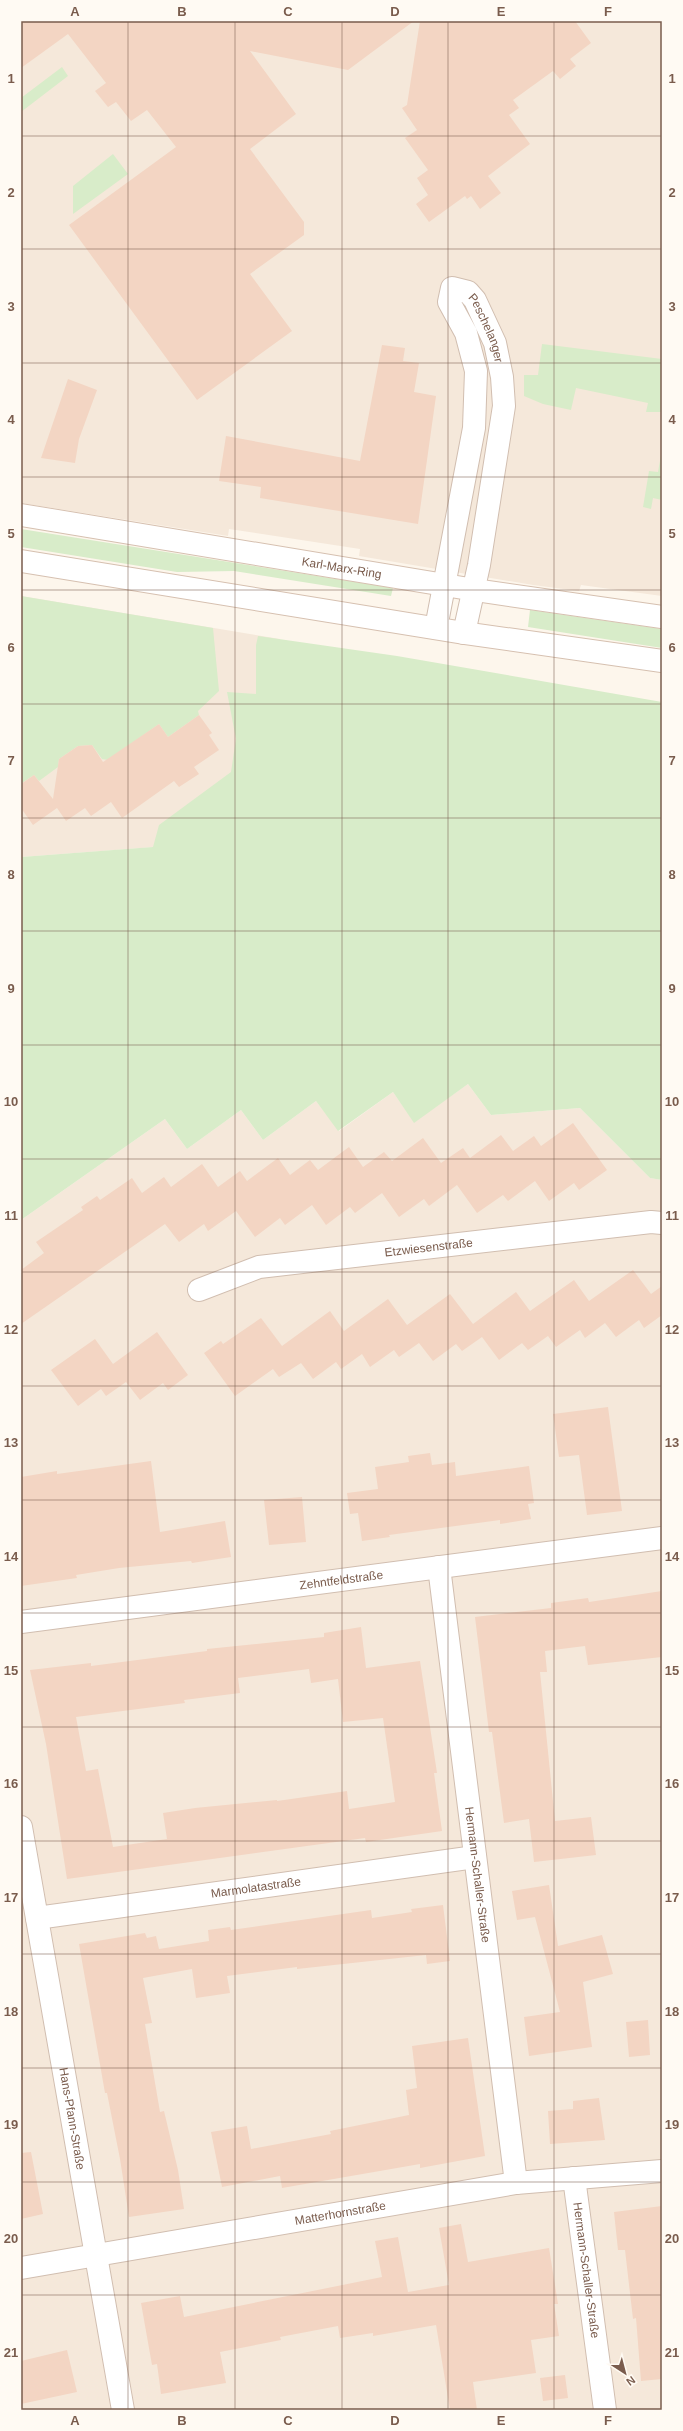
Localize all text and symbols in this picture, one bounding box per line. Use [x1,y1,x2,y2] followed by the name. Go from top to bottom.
[70,4,80,19] text: A
[177,4,187,19] text: B
[283,4,293,19] text: C
[390,4,400,19] text: D
[497,4,506,19] text: E
[604,4,612,19] text: F
[7,71,15,86] text: 1
[668,71,676,86] text: 1
[7,185,15,200] text: 2
[668,185,676,200] text: 2
[465,291,506,364] street label: Peschelanger
[7,299,15,314] text: 3
[668,299,676,314] text: 3
[7,412,15,427] text: 4
[668,412,676,427] text: 4
[7,526,15,541] text: 5
[668,526,676,541] text: 5
[301,554,383,581] street label: Karl-Marx-Ring
[7,640,15,655] text: 6
[668,640,676,655] text: 6
[7,753,15,768] text: 7
[668,753,676,768] text: 7
[7,867,15,882] text: 8
[668,867,676,882] text: 8
[7,981,15,996] text: 9
[668,981,676,996] text: 9
[4,1094,18,1109] text: 10
[665,1094,679,1109] text: 10
[4,1208,18,1223] text: 11
[665,1208,679,1223] text: 11
[384,1235,474,1260] street label: Etzwiesenstraße
[4,1322,18,1337] text: 12
[665,1322,679,1337] text: 12
[4,1435,18,1450] text: 13
[665,1435,679,1450] text: 13
[4,1549,19,1564] text: 14
[665,1549,680,1564] text: 14
[299,1568,384,1592] street label: Zehntfeldstraße
[4,1663,18,1678] text: 15
[665,1663,679,1678] text: 15
[4,1776,18,1791] text: 16
[665,1776,679,1791] text: 16
[462,1806,493,1944] street label: Hermann-Schaller-Straße
[210,1874,302,1901] street label: Marmolatastraße
[4,1890,18,1905] text: 17
[665,1890,679,1905] text: 17
[4,2004,18,2019] text: 18
[665,2004,679,2019] text: 18
[56,2066,88,2171] street label: Hans-Pfann-Straße
[4,2117,18,2132] text: 19
[665,2117,679,2132] text: 19
[294,2198,387,2228] street label: Matterhornstraße
[570,2201,602,2339] street label: Hermann-Schaller-Straße
[4,2231,18,2246] text: 20
[665,2231,679,2246] text: 20
[4,2345,18,2360] text: 21
[665,2345,679,2360] text: 21
[605,2353,645,2393] north arrow
[624,2374,638,2388] text: N
[70,2413,80,2428] text: A
[177,2413,187,2428] text: B
[283,2413,293,2428] text: C
[390,2413,400,2428] text: D
[497,2413,506,2428] text: E
[604,2413,612,2428] text: F

